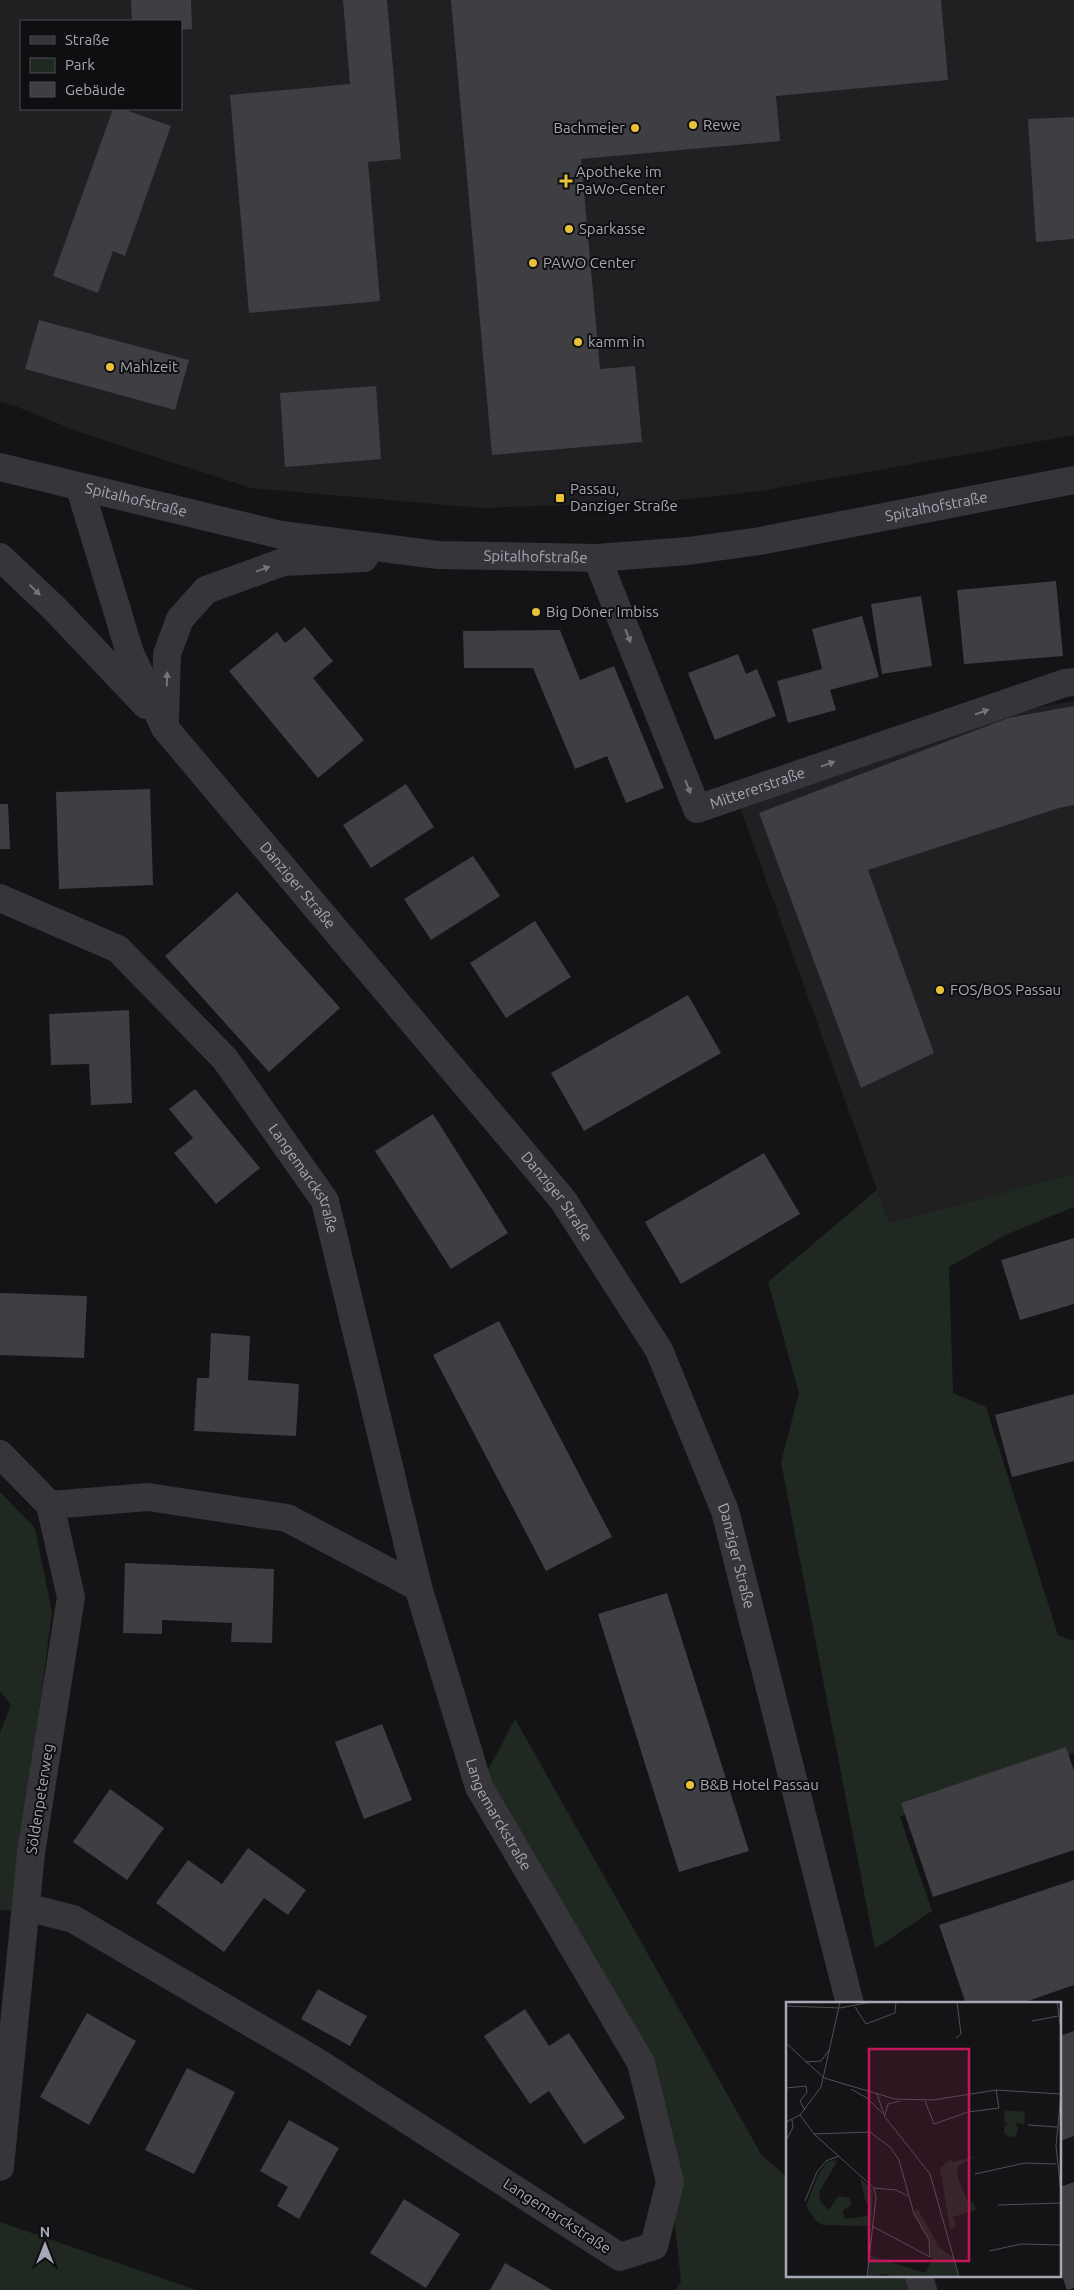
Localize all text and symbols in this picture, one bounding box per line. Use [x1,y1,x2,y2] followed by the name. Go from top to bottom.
[20,20,182,110] legend
[65,31,109,48] text: Straße
[65,56,95,73] text: Park
[65,81,125,98] text: Gebäude
[703,116,741,133] place label: Rewe
[553,119,625,136] place label: Bachmeier
[687,119,699,131] marker: Rewe
[629,122,641,134] marker: Bachmeier
[576,163,666,197] place label: Apotheke im PaWo-Center
[560,175,572,187] marker: Apotheke im PaWo-Center
[579,220,646,237] place label: Sparkasse
[563,223,575,235] marker: Sparkasse
[543,254,636,271] place label: PAWO Center
[527,257,539,269] marker: PAWO Center
[588,333,645,350] place label: kamm in
[572,336,584,348] marker: kamm in
[120,358,178,375] place label: Mahlzeit
[104,361,116,373] marker: Mahlzeit
[84,479,189,520] street label: Spitalhofstraße
[570,480,678,514] place label: Passau, Danziger Straße
[884,488,989,525] street label: Spitalhofstraße
[554,492,566,504] marker: Passau, Danziger Straße
[483,547,588,566] street label: Spitalhofstraße
[256,565,271,572] one-way arrow
[29,584,41,596] one-way arrow
[546,603,659,620] place label: Big Döner Imbiss
[530,606,542,618] marker: Big Döner Imbiss
[624,629,632,644] one-way arrow
[163,671,171,687] one-way arrow
[974,707,989,715] one-way arrow
[821,760,836,768] one-way arrow
[707,764,807,812] street label: Mittererstraße
[684,780,692,795] one-way arrow
[257,838,339,932] street label: Danziger Straße
[950,981,1061,998] place label: FOS/BOS Passau
[934,984,946,996] marker: FOS/BOS Passau
[265,1120,341,1235] street label: Langemarckstraße
[518,1148,596,1244] street label: Danziger Straße
[715,1500,758,1610] street label: Danziger Straße
[22,1742,57,1856] street label: Söldenpeterweg
[463,1756,535,1874] street label: Langemarckstraße
[700,1776,819,1793] place label: B&B Hotel Passau
[684,1779,696,1791] marker: B&B Hotel Passau
[786,2002,1062,2278] inset map
[500,2174,614,2257] street label: Langemarckstraße
[20,2220,70,2270] north arrow
[40,2224,50,2240] text: N

